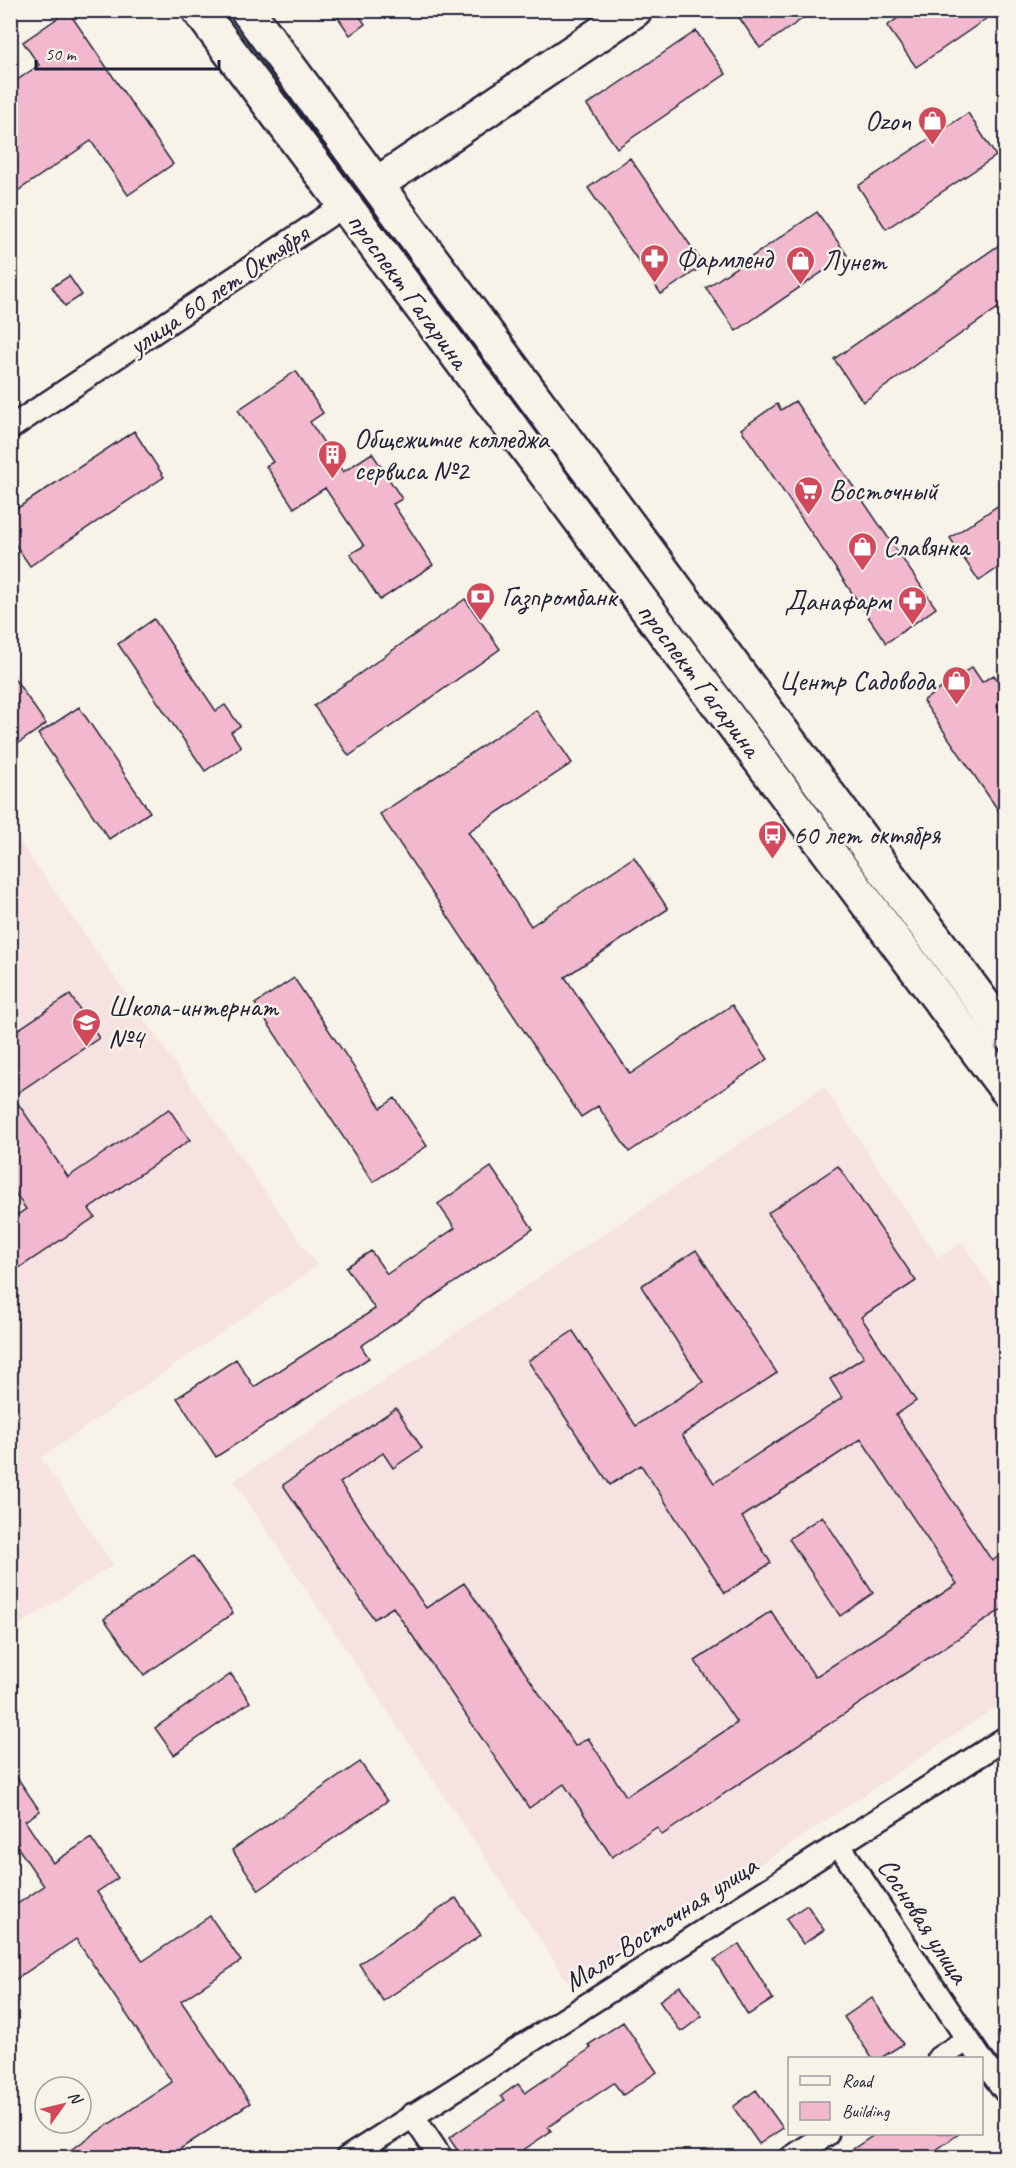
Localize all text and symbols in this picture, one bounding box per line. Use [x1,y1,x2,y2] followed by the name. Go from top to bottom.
[36,33,219,71] scale bar
[45,43,78,65] text: 50 m
[865,103,911,138] place label: Ozon
[916,104,948,146] shop icon: Ozon
[340,205,479,377] street label: проспект Гагарина
[120,215,317,364] street label: улица 60 лет Октября
[676,241,775,276] place label: Фармленд
[639,242,671,284] pharmacy icon: Фармленд
[822,243,888,278] place label: Лунет
[785,244,817,286] shop icon: Лунет
[354,421,550,488] place label: Общежитие колледжа сервиса №2
[317,438,349,480] building icon: Общежитие колледжа сервиса №2
[829,473,939,508] place label: Восточный
[792,474,824,516] supermarket icon: Восточный
[883,529,971,564] place label: Славянка
[846,530,878,572] shop icon: Славянка
[502,579,619,615] place label: Газпромбанк
[465,580,497,622] bank icon: Газпромбанк
[785,583,892,618] place label: Данафарм
[896,584,928,626] pharmacy icon: Данафарм
[630,595,771,766] street label: проспект Гагарина
[779,663,937,698] place label: Центр Садовода
[940,664,972,706] shop icon: Центр Садовода
[793,817,941,852] place label: 60 лет октября
[756,818,788,860] bus stop icon: 60 лет октября
[108,989,280,1056] place label: Школа-интернат №4
[71,1006,103,1048] school or university icon: Школа-интернат №4
[557,1847,765,1999] street label: Мало-Восточная улица
[870,1851,978,1991] street label: Сосновая улица
[788,2057,983,2135] legend
[842,2070,875,2092] text: Road
[33,2075,93,2135] north arrow
[64,2087,87,2109] text: N
[842,2100,891,2122] text: Building

